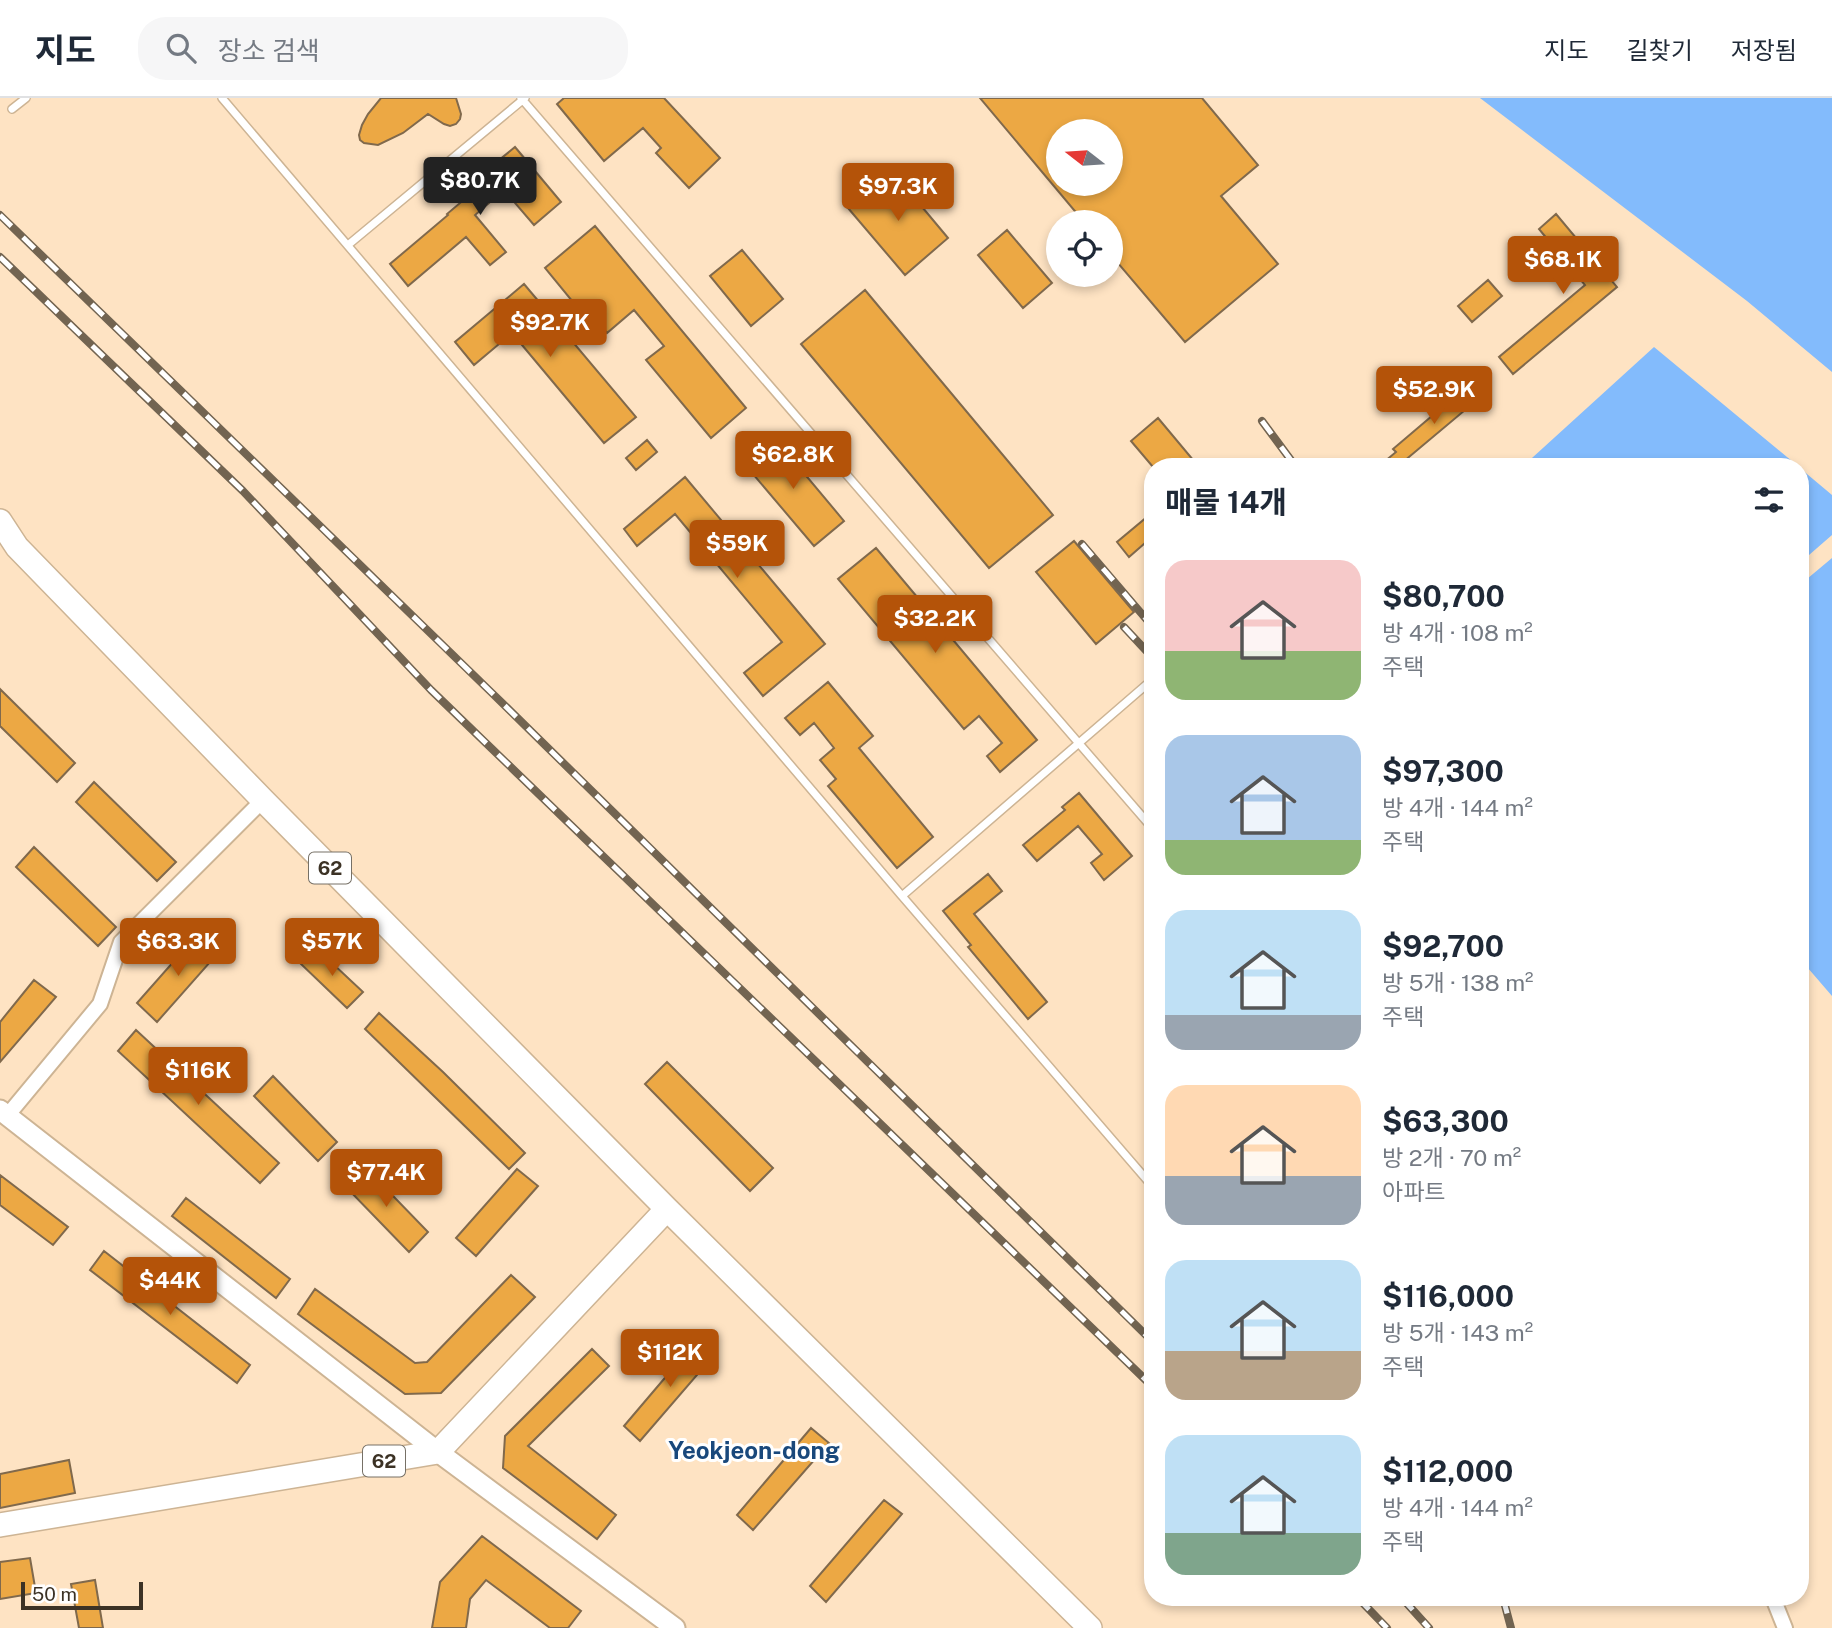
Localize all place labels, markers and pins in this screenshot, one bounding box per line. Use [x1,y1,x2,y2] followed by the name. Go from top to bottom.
[423,158,537,217] pin: $80.7K
[841,164,955,223] pin: $97.3K
[1506,236,1620,296] pin: $68.1K
[493,300,607,359] pin: $92.7K
[1377,366,1491,426] pin: $52.9K
[736,432,850,491] pin: $62.8K
[696,520,778,580] pin: $59K
[878,596,992,655] pin: $32.2K
[121,918,235,978] pin: $63.3K
[291,918,373,978] pin: $57K
[149,1048,247,1107] pin: $116K
[329,1150,443,1209] pin: $77.4K
[129,1258,211,1317] pin: $44K
[621,1330,719,1389] pin: $112K

